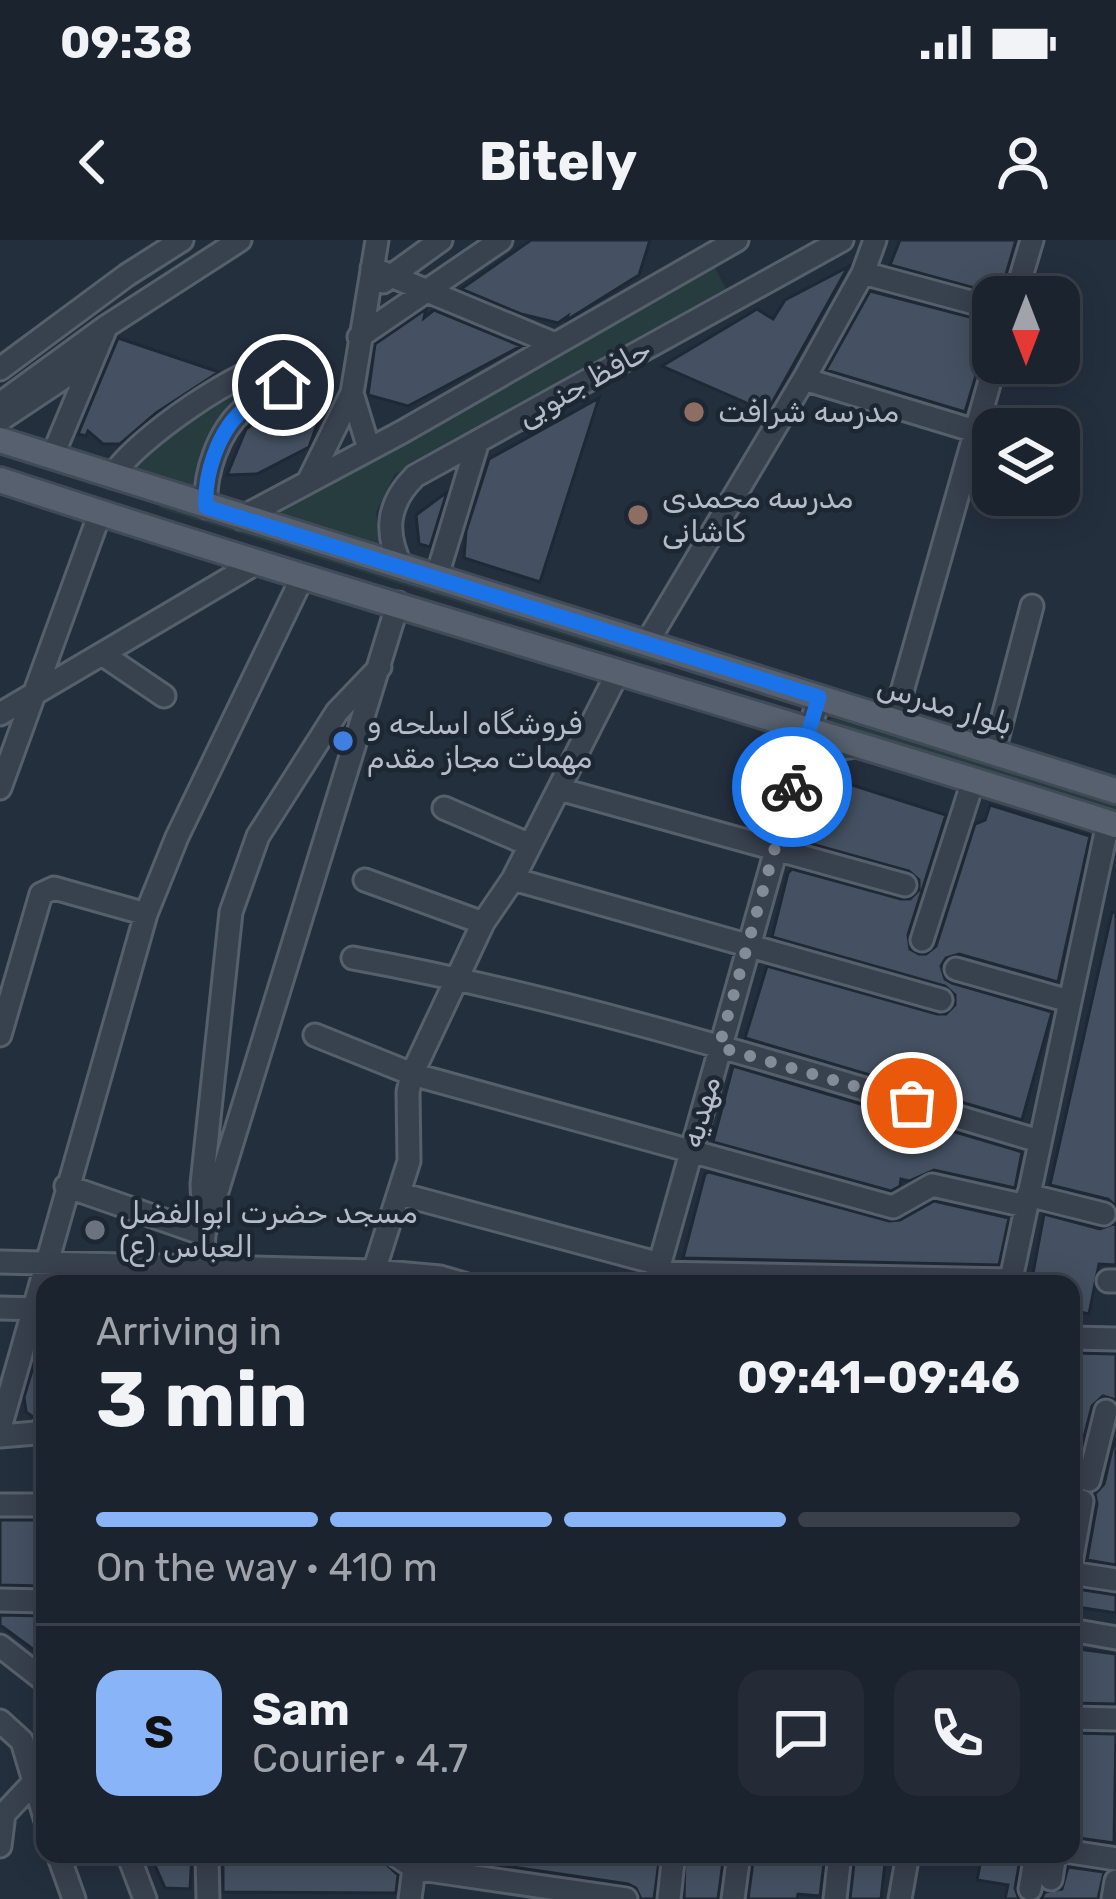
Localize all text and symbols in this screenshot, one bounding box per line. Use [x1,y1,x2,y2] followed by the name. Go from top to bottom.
[60,16,193,69] text: 09:38
[60,129,126,195] icon: back
[990,129,1056,195] icon: person
[479,130,637,194] text: Bitely
[972,276,1080,384] north arrow
[972,276,1080,516] map controls
[511,331,657,435] street label: حافظ جنوبی
[232,334,334,436] pin
[250,352,316,418] icon: home
[718,394,899,430] place label: مدرسه شرافت
[681,399,707,425] marker: مدرسه شرافت
[972,408,1080,516] button: layers
[662,480,853,550] place label: مدرسه محمدی کاشانی
[625,502,651,528] marker: مدرسه محمدی کاشانی
[873,667,1017,743] street label: بلوار مدرس
[367,706,592,777] place label: فروشگاه اسلحه و مهمات مجاز مقدم
[732,727,852,847] courier
[330,728,356,754] marker: فروشگاه اسلحه و مهمات مجاز مقدم
[759,754,825,820] icon: bike
[861,1052,963,1154] pin
[879,1070,945,1136] icon: bag
[674,1072,728,1152] street label: مهدیه
[119,1195,418,1267] place label: مسجد حضرت ابوالفضل العباس (ع)
[82,1217,108,1243] marker: مسجد حضرت ابوالفضل العباس (ع)
[96,1309,282,1355] text: Arriving in
[737,1351,1020,1404] text: 09:41–09:46
[96,1353,308,1446] text: 3 min
[96,1545,438,1591] text: On the way · 410 m
[738,1670,864,1796] button: chat
[894,1670,1020,1796] button: phone
[252,1683,350,1736] text: Sam
[144,1706,174,1759] text: S
[252,1736,468,1782] text: Courier · 4.7

